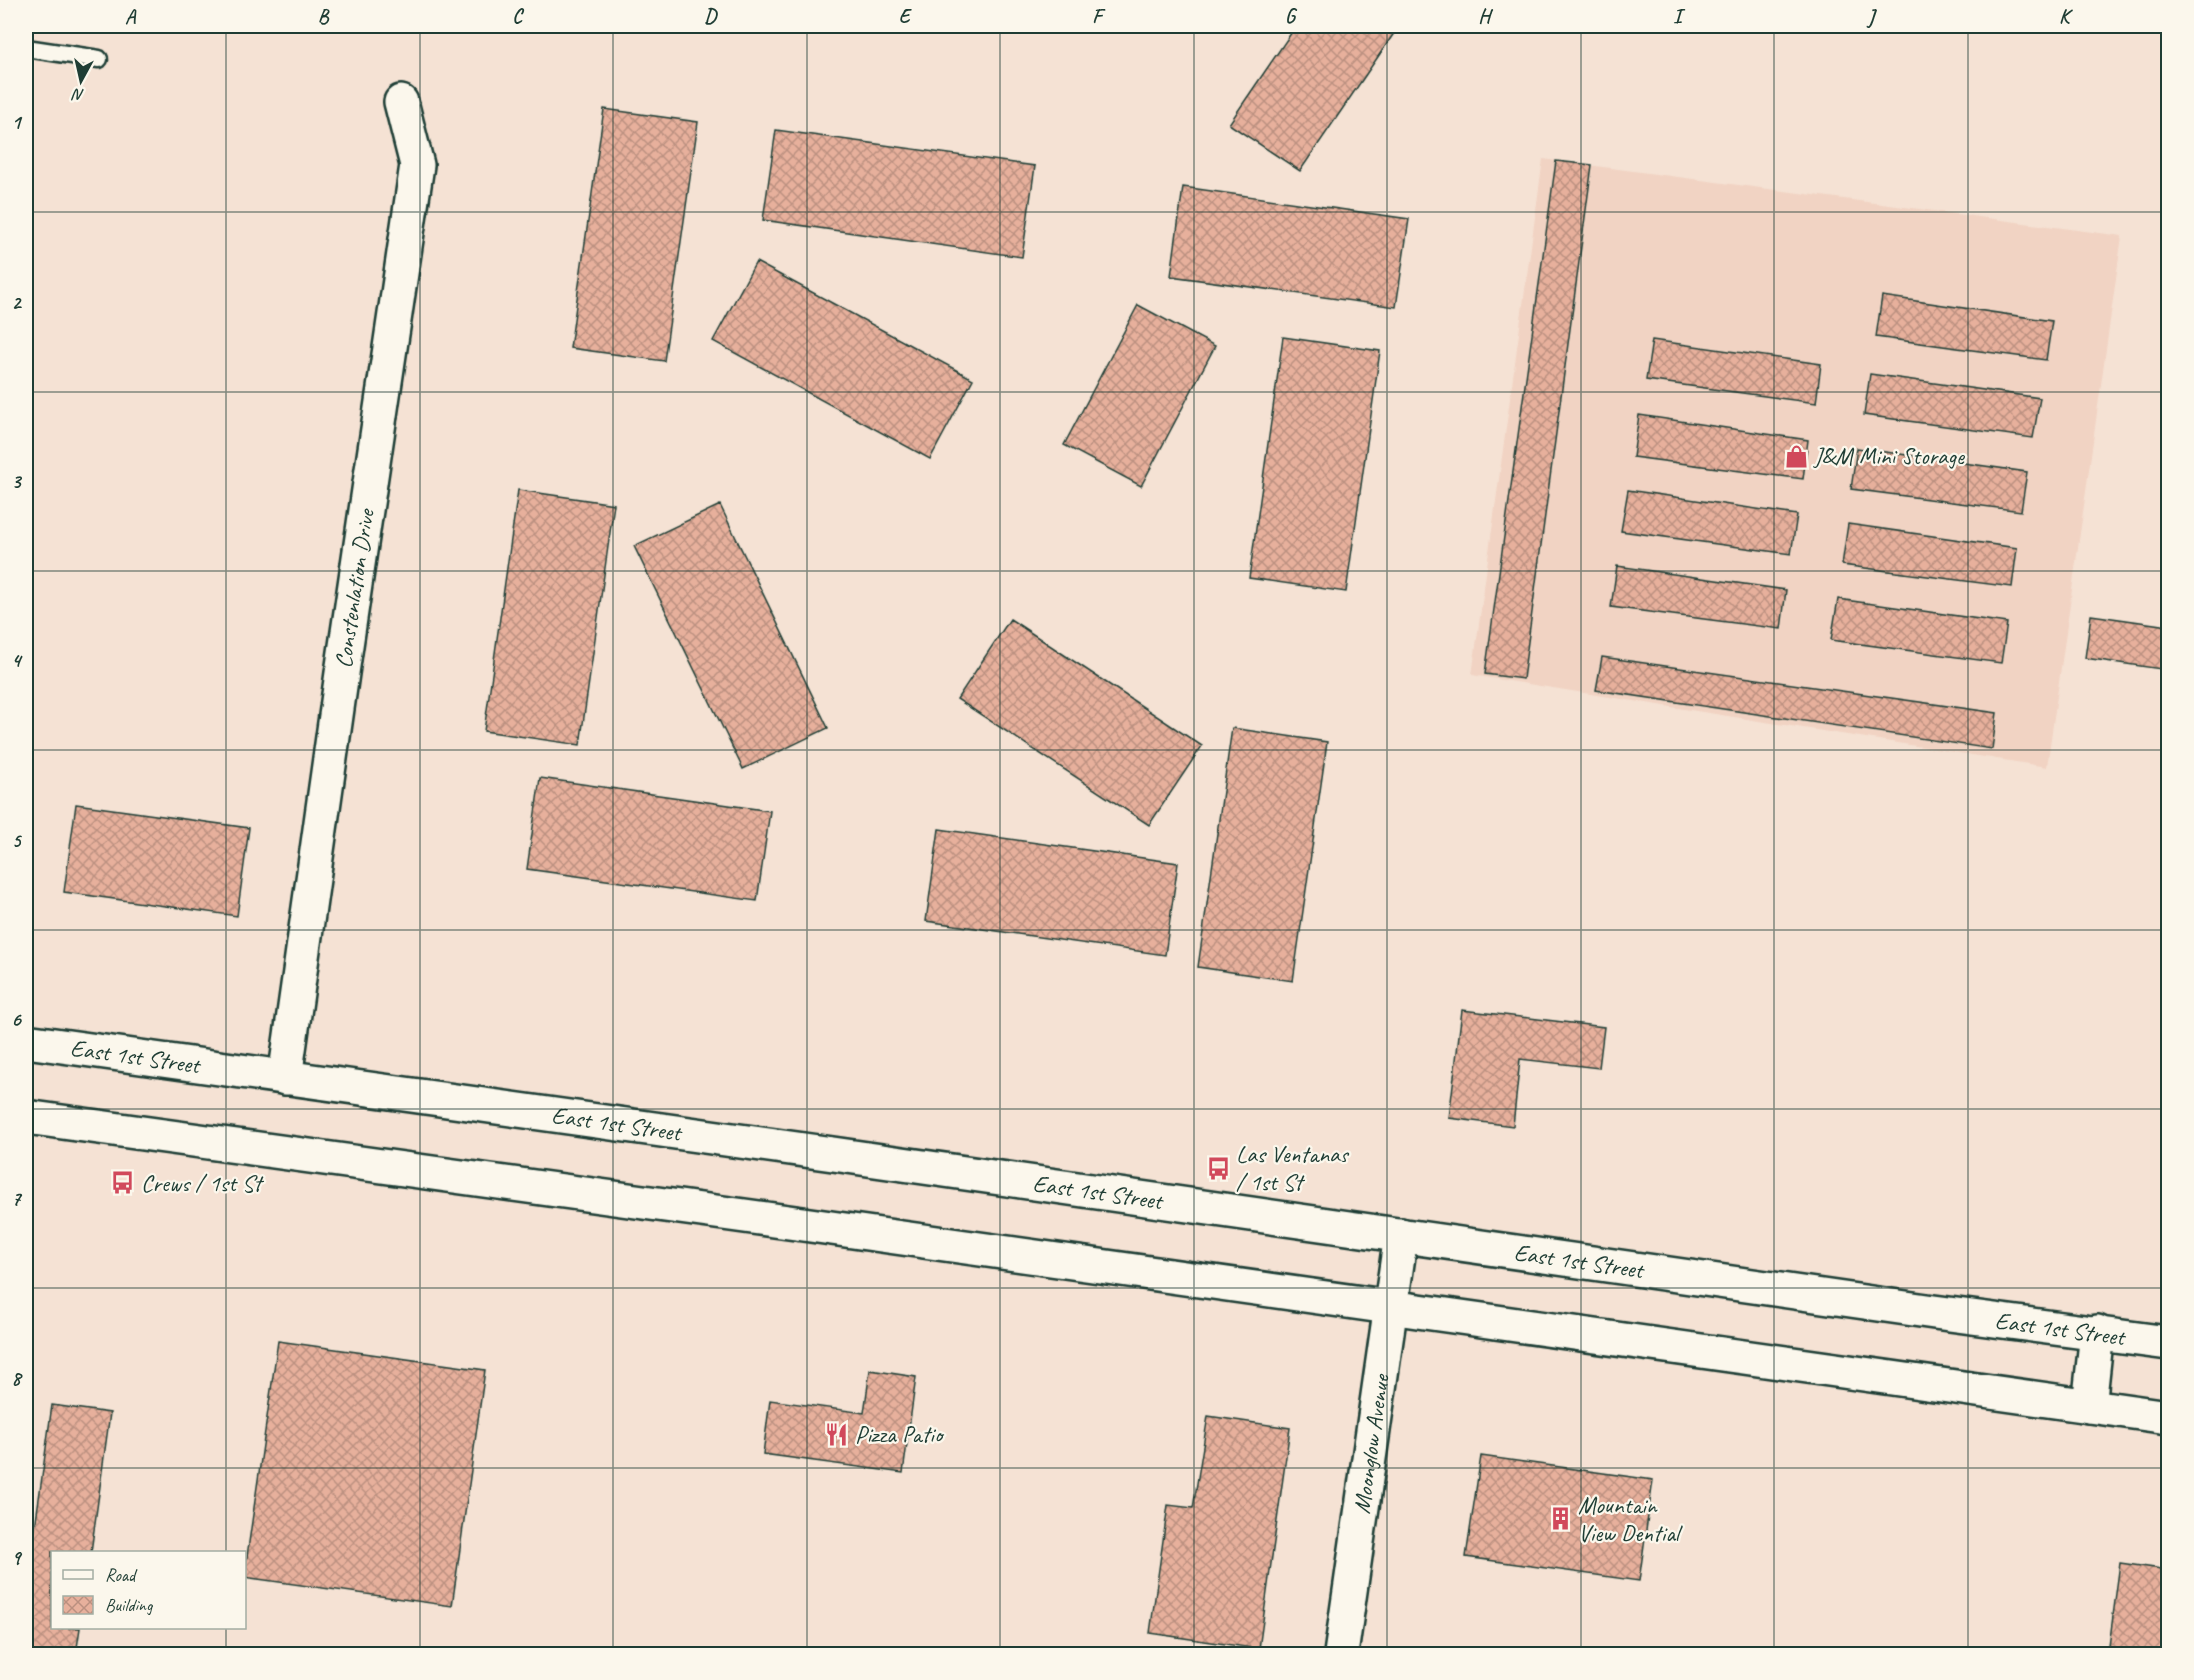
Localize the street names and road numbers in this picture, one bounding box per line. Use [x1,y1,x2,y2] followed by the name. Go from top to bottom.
[328,506,381,670] street label: Constenlation Drive
[69,1032,203,1080] street label: East 1st Street
[550,1100,685,1148] street label: East 1st Street
[1031,1168,1166,1216] street label: East 1st Street
[1512,1237,1647,1285] street label: East 1st Street
[1993,1305,2128,1352] street label: East 1st Street
[1346,1371,1396,1515] street label: Moonglow Avenue

